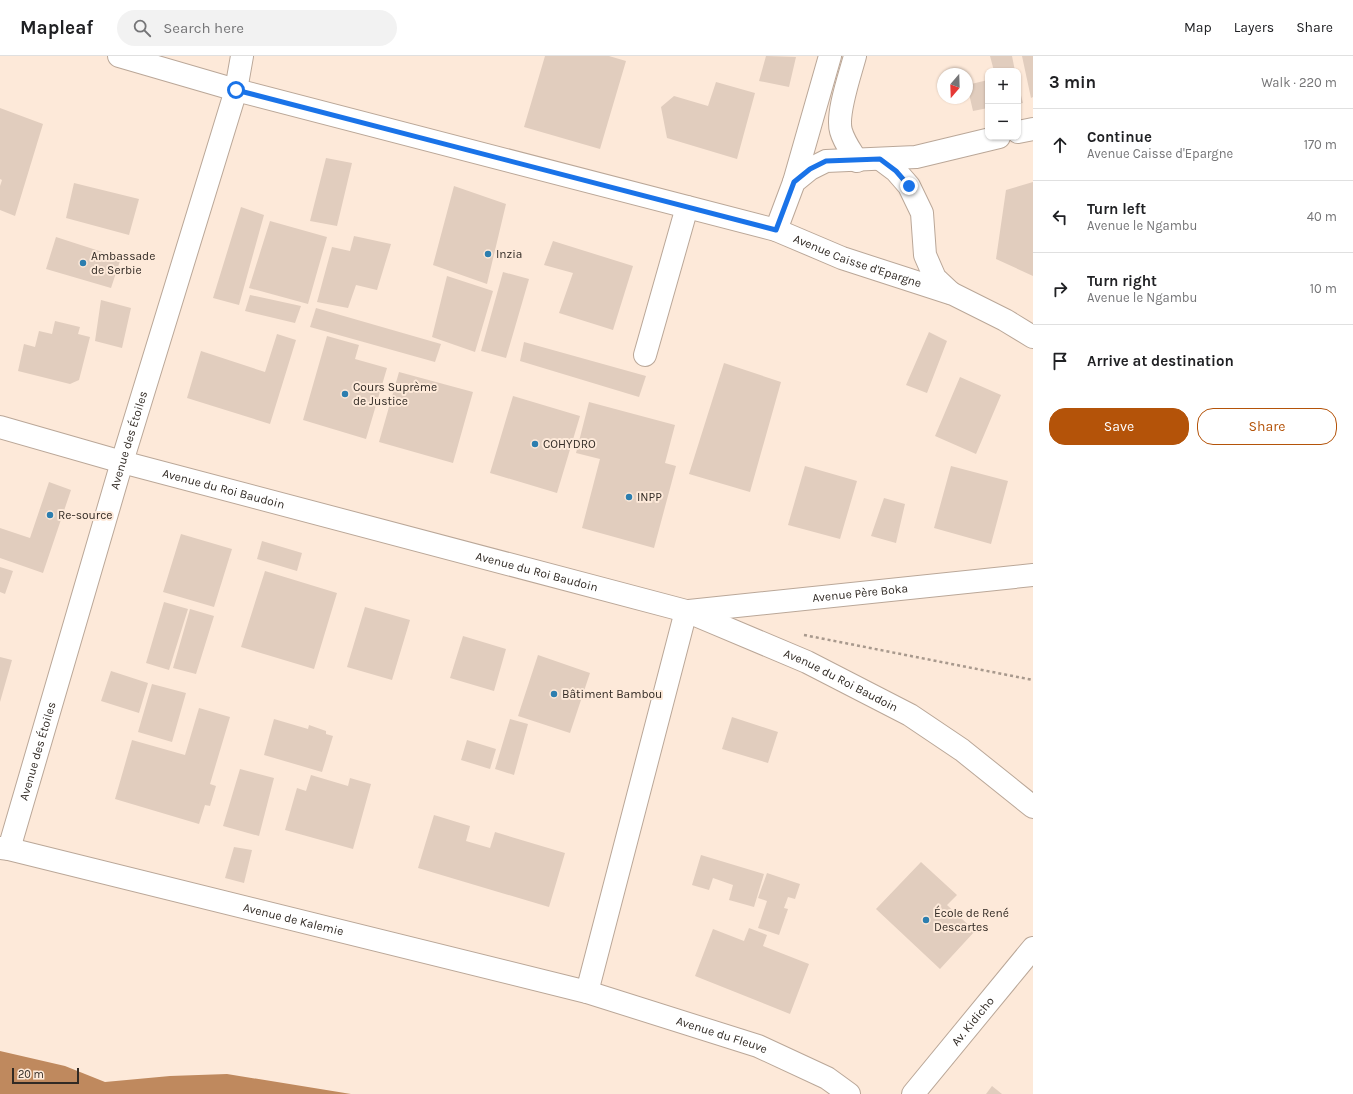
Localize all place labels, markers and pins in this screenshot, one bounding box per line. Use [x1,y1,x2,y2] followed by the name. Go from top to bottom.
[496,247,522,261] place label: Inzia
[91,249,155,277] place label: Ambassade de Serbie
[483,249,493,259] marker: Inzia
[78,258,88,268] marker: Ambassade de Serbie
[353,380,437,408] place label: Cours Suprème de Justice
[340,389,350,399] marker: Cours Suprème de Justice
[543,437,596,451] place label: COHYDRO
[530,439,540,449] marker: COHYDRO
[637,490,662,504] place label: INPP
[624,492,634,502] marker: INPP
[58,508,113,522] place label: Re-source
[45,510,55,520] marker: Re-source
[562,687,662,701] place label: Bâtiment Bambou
[549,689,559,699] marker: Bâtiment Bambou
[934,905,1009,934] place label: École de René Descartes
[921,915,931,925] marker: École de René Descartes

